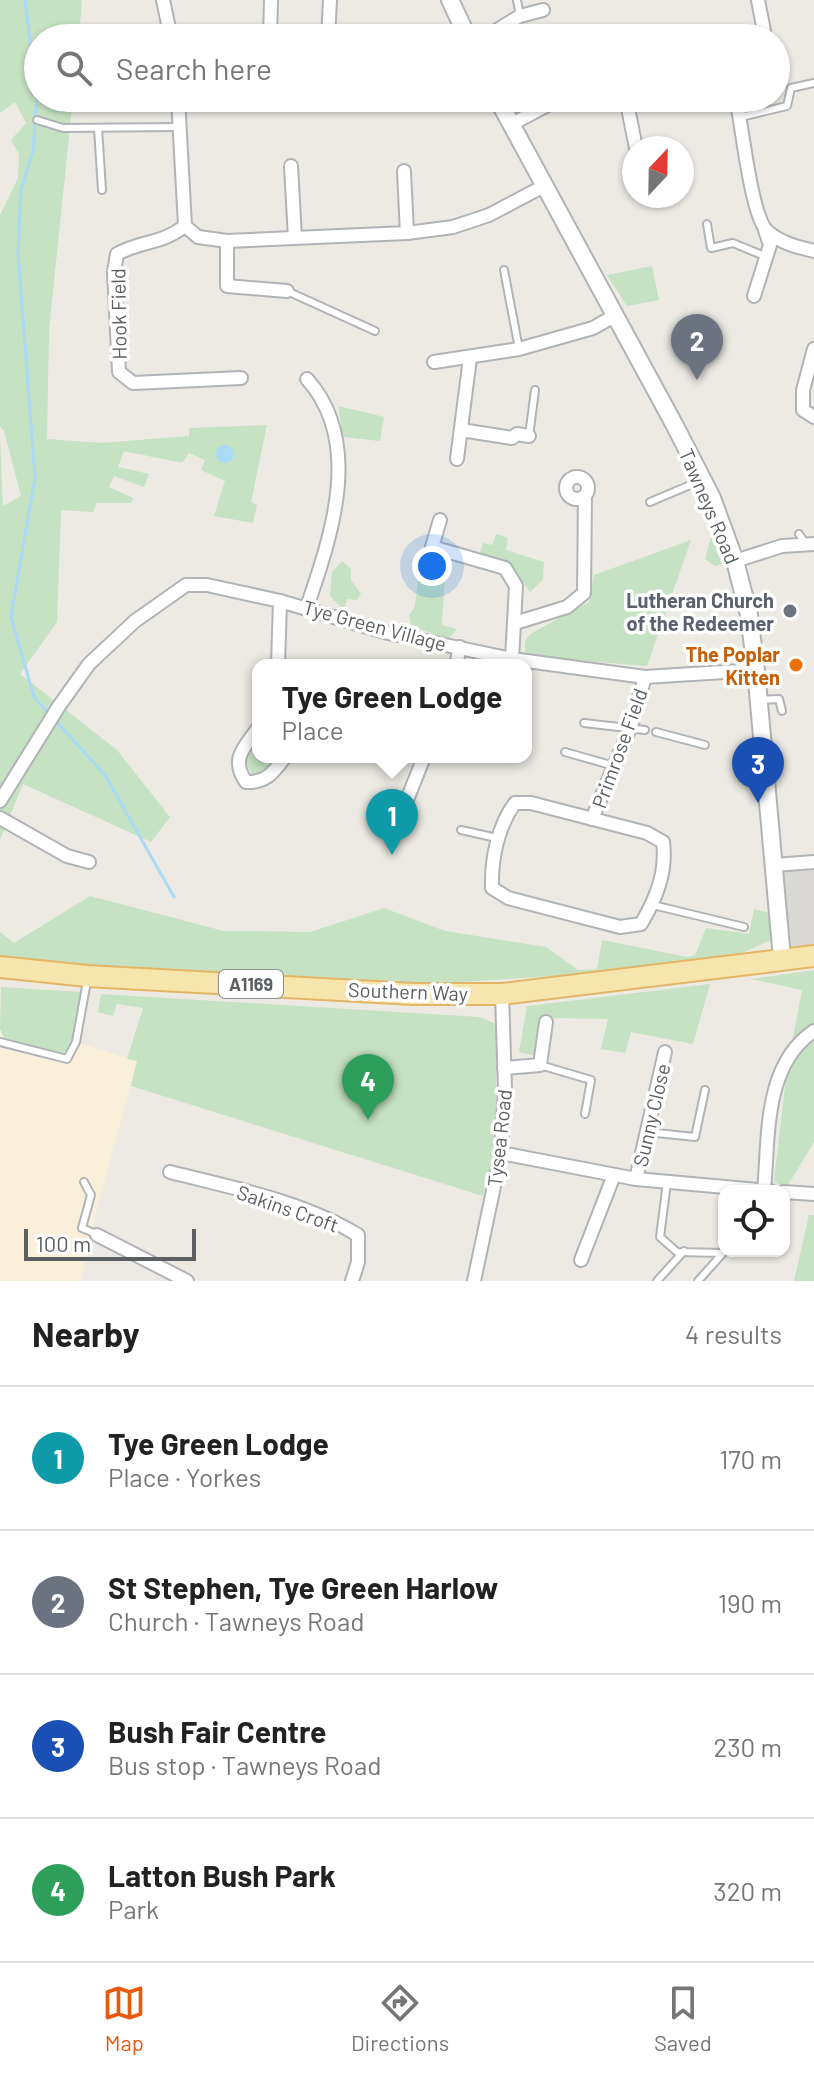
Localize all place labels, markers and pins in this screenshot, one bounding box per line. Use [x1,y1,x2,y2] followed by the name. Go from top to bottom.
[671,314,723,380] pin: 2
[626,588,774,635] place label: Lutheran Church of the Redeemer
[781,602,799,620] marker: Lutheran Church of the Redeemer
[686,642,780,689] place label: The Poplar Kitten
[787,656,805,674] marker: The Poplar Kitten
[732,737,784,803] pin: 3
[366,789,418,855] pin: 1
[342,1054,394,1120] pin: 4

